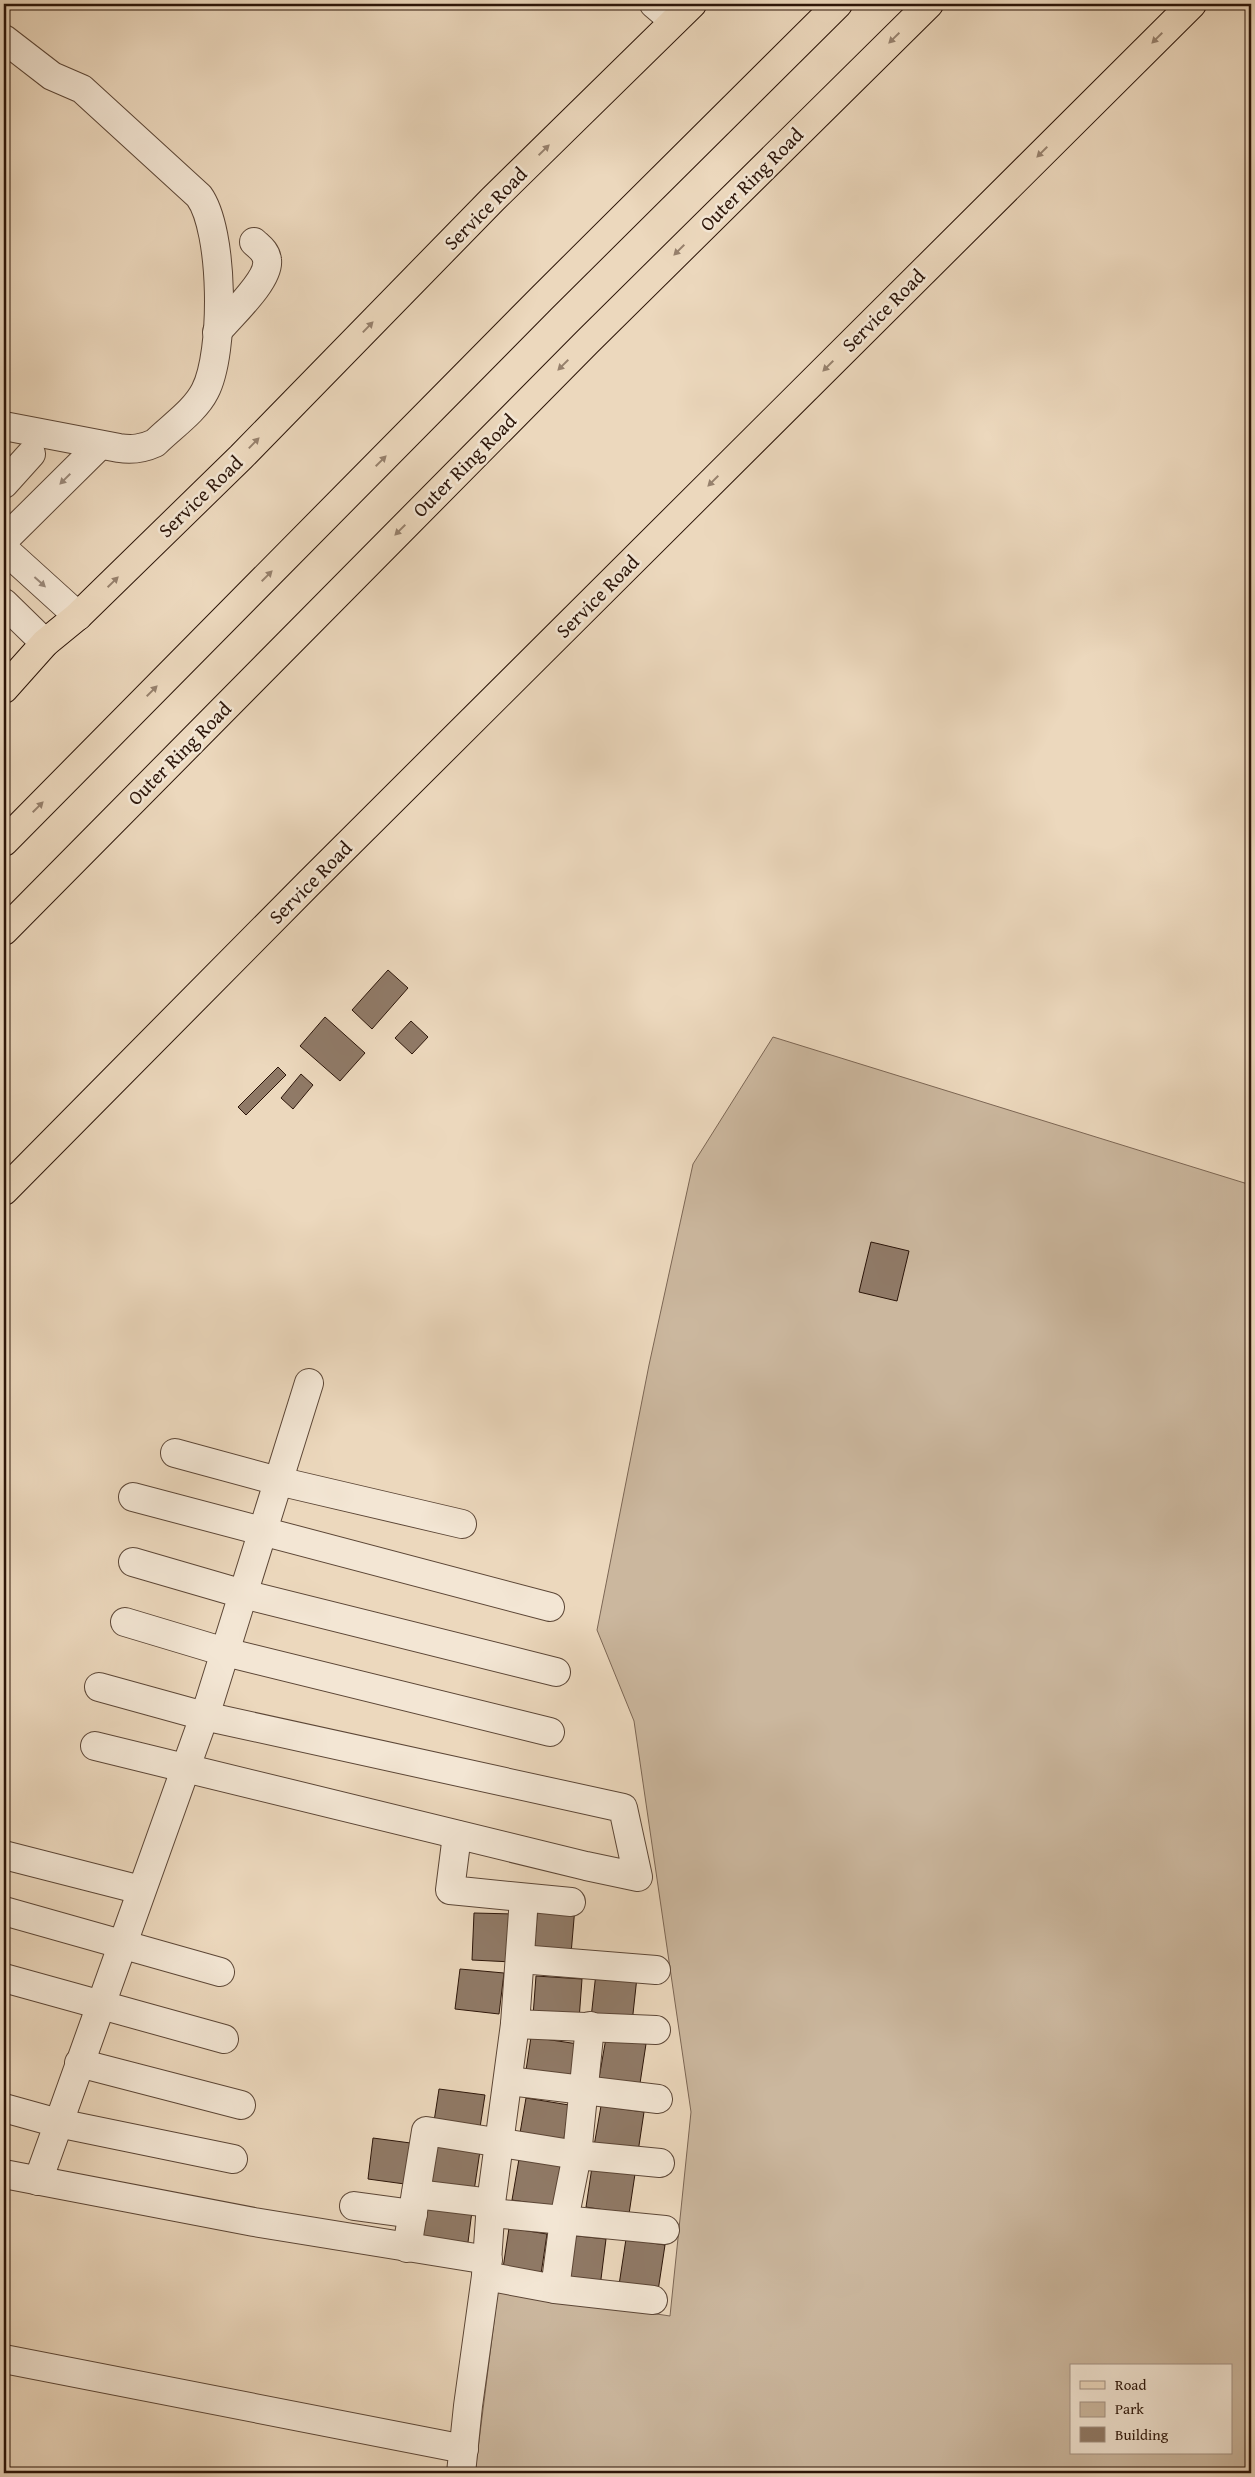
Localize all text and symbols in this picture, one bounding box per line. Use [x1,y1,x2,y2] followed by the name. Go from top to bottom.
[888,32,900,44] one-way arrow
[1151,32,1163,44] one-way arrow
[692,120,810,238] street label: Outer Ring Road
[537,144,549,156] one-way arrow
[1036,146,1048,158] one-way arrow
[437,160,533,256] street label: Service Road
[673,244,685,256] one-way arrow
[835,262,931,358] street label: Service Road
[362,322,374,334] one-way arrow
[558,359,570,371] one-way arrow
[822,360,834,372] one-way arrow
[405,406,523,524] street label: Outer Ring Road
[248,438,260,450] one-way arrow
[151,448,249,544] street label: Service Road
[375,455,387,467] one-way arrow
[59,473,71,485] one-way arrow
[707,475,719,487] one-way arrow
[394,524,406,536] one-way arrow
[549,548,645,644] street label: Service Road
[261,570,273,582] one-way arrow
[34,576,47,587] one-way arrow
[107,576,119,588] one-way arrow
[146,686,158,698] one-way arrow
[120,694,238,812] street label: Outer Ring Road
[32,801,44,813] one-way arrow
[262,834,358,930] street label: Service Road
[1070,2364,1232,2454] legend
[1115,2374,1146,2395] text: Road
[1115,2398,1144,2419] text: Park
[1115,2424,1169,2445] text: Building

